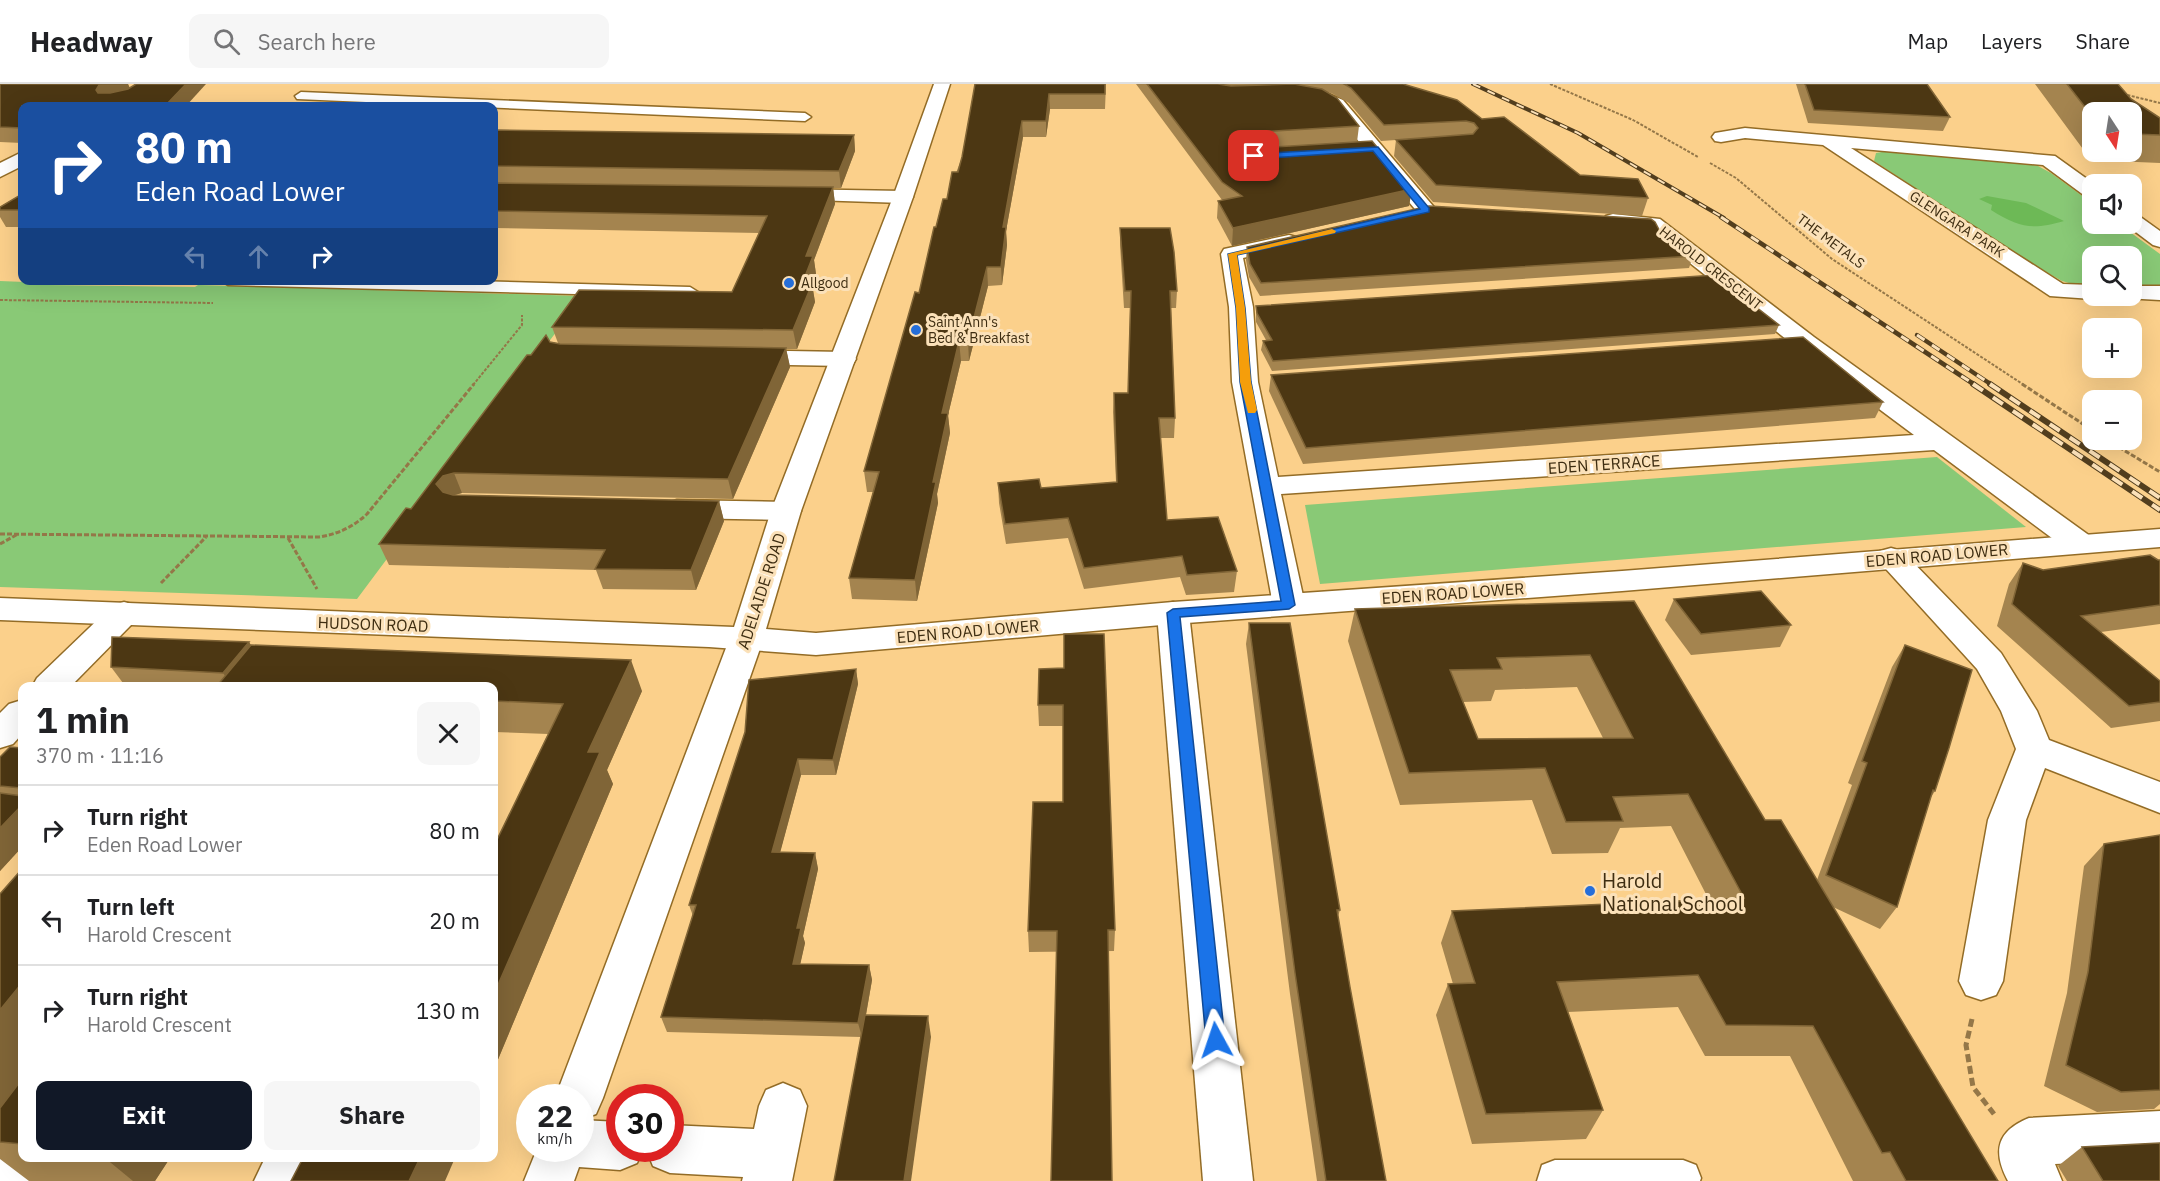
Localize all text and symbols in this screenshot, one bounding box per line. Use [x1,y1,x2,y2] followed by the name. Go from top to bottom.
[189,14,609,68] search box
[30,23,153,60] text: Headway
[210,25,243,58] icon: search
[258,27,376,56] text: Search here
[1908,27,1948,55] text: Map
[1981,27,2043,55] text: Layers
[2076,27,2130,55] text: Share
[2082,102,2142,162] north arrow
[2082,102,2142,450] map controls
[135,120,233,175] text: 80 m
[36,126,114,204] icon: right
[1228,130,1279,181] pin
[1237,139,1270,172] icon: arrive
[135,173,345,208] text: Eden Road Lower
[2082,174,2142,234] button: sound
[1906,187,2008,261] street label: GLENGARA PARK
[1794,210,1868,272] street label: THE METALS
[1656,222,1766,314] street label: HAROLD CRESCENT
[179,240,212,273] icon: left
[242,240,275,273] icon: ahead
[305,240,338,273] icon: right
[2082,246,2142,306] button: search
[801,274,849,292] place label: Allgood
[782,276,796,290] marker: Allgood
[928,313,1030,347] place label: Saint Ann's Bed & Breakfast
[2082,318,2142,378] button: +
[909,323,923,337] marker: Saint Ann's Bed & Breakfast
[2082,390,2142,450] button: −
[1547,450,1661,478] street label: EDEN TERRACE
[733,530,789,652] street label: ADELAIDE ROAD
[1865,539,2009,571] street label: EDEN ROAD LOWER
[1381,578,1525,608] street label: EDEN ROAD LOWER
[317,612,429,636] street label: HUDSON ROAD
[896,615,1040,647] street label: EDEN ROAD LOWER
[36,696,130,743] text: 1 min
[417,702,480,765] button: close
[36,742,164,769] text: 370 m · 11:16
[87,802,188,831] text: Turn right
[36,814,69,847] icon: right
[429,816,480,845] text: 80 m
[87,831,242,858] text: Eden Road Lower
[1602,867,1743,917] place label: Harold National School
[1583,884,1597,898] marker: Harold National School
[87,892,175,921] text: Turn left
[36,904,69,937] icon: left
[429,906,480,935] text: 20 m
[87,921,232,948] text: Harold Crescent
[87,982,188,1011] text: Turn right
[36,994,69,1027] icon: right
[416,996,480,1025] text: 130 m
[1184,1008,1248,1072] position arrow
[87,1011,232,1038] text: Harold Crescent
[36,1081,252,1150] button: Exit
[264,1081,480,1150] button: Share
[606,1084,684,1162] speed limit sign: 30
[537,1096,573,1135] text: 22
[537,1129,573,1148] text: km/h

